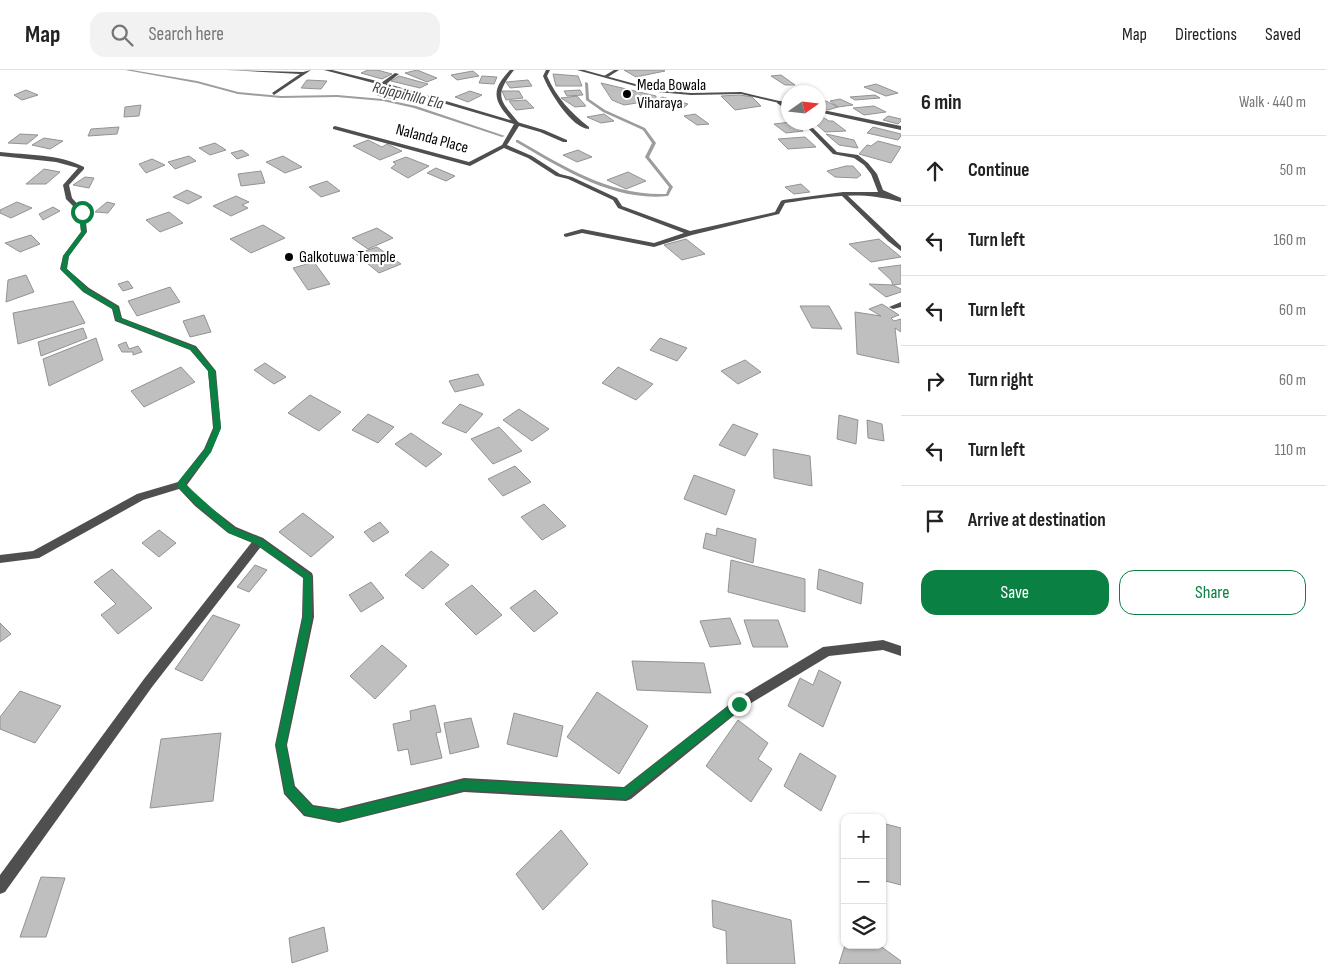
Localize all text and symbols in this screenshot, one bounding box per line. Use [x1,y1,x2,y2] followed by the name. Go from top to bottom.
[90,12,440,57] search box
[25,20,60,49] text: Map
[108,21,136,49] icon: search
[148,23,224,46] text: Search here
[1122,24,1147,45] text: Map
[1175,24,1237,45] text: Directions
[1265,24,1301,45] text: Saved
[637,76,706,113] place label: Meda Bowala Viharaya
[371,78,446,114] water label: Rajapihilla Ela
[781,85,826,130] north arrow
[621,88,633,100] marker: Meda Bowala Viharaya
[921,90,962,115] text: 6 min
[1239,93,1306,112] text: Walk · 440 m
[394,120,470,158] street label: Nalanda Place
[921,157,949,185] icon: ahead
[968,159,1029,182] text: Continue
[1280,161,1306,180] text: 50 m
[71,201,94,224] route start
[921,227,949,255] icon: left
[968,229,1025,252] text: Turn left
[1273,231,1306,250] text: 160 m
[299,248,396,267] place label: Galkotuwa Temple
[283,251,295,263] marker: Galkotuwa Temple
[921,297,949,325] icon: left
[968,299,1025,322] text: Turn left
[1279,301,1306,320] text: 60 m
[921,367,949,395] icon: right
[968,369,1033,392] text: Turn right
[1279,371,1306,390] text: 60 m
[921,437,949,465] icon: left
[968,439,1025,462] text: Turn left
[1275,441,1306,460] text: 110 m
[921,507,949,535] icon: arrive
[968,509,1106,532] text: Arrive at destination
[921,570,1109,615] button: Save
[1119,570,1306,615] button: Share
[728,693,751,716] route end
[841,814,886,949] map controls
[841,814,886,859] button: +
[841,859,886,904] button: −
[841,904,886,949] button: layers

